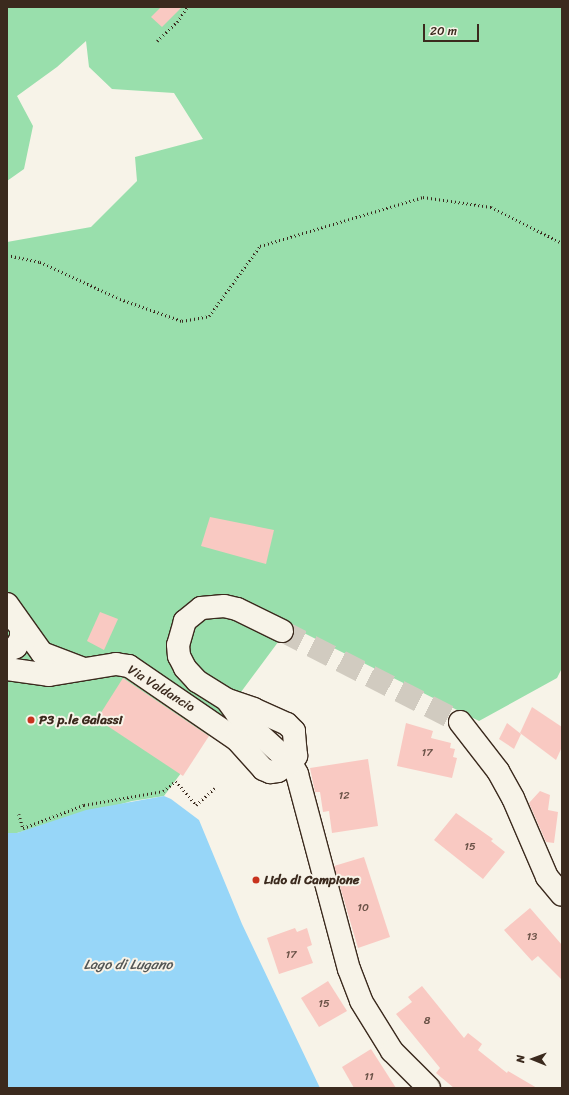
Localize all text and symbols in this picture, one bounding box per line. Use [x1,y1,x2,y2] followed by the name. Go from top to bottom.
[425,16,481,42] scale bar
[430,20,457,42] text: 20 m
[125,662,197,716] street label: Via Valdancio
[39,712,122,728] place label: P3 p.le Galassi
[26,715,36,725] marker: P3 p.le Galassi
[422,746,432,760] house number: 17
[338,789,350,803] house number: 12
[464,840,476,854] house number: 15
[264,872,359,888] place label: Lido di Campione
[251,875,261,885] marker: Lido di Campione
[357,901,369,915] house number: 10
[527,930,537,944] house number: 13
[286,948,296,962] house number: 17
[84,957,172,973] water label: Lago di Lugano
[318,997,330,1011] house number: 15
[424,1014,430,1028] house number: 8
[513,1039,553,1079] north arrow
[511,1055,530,1063] text: N
[364,1070,374,1084] house number: 11

